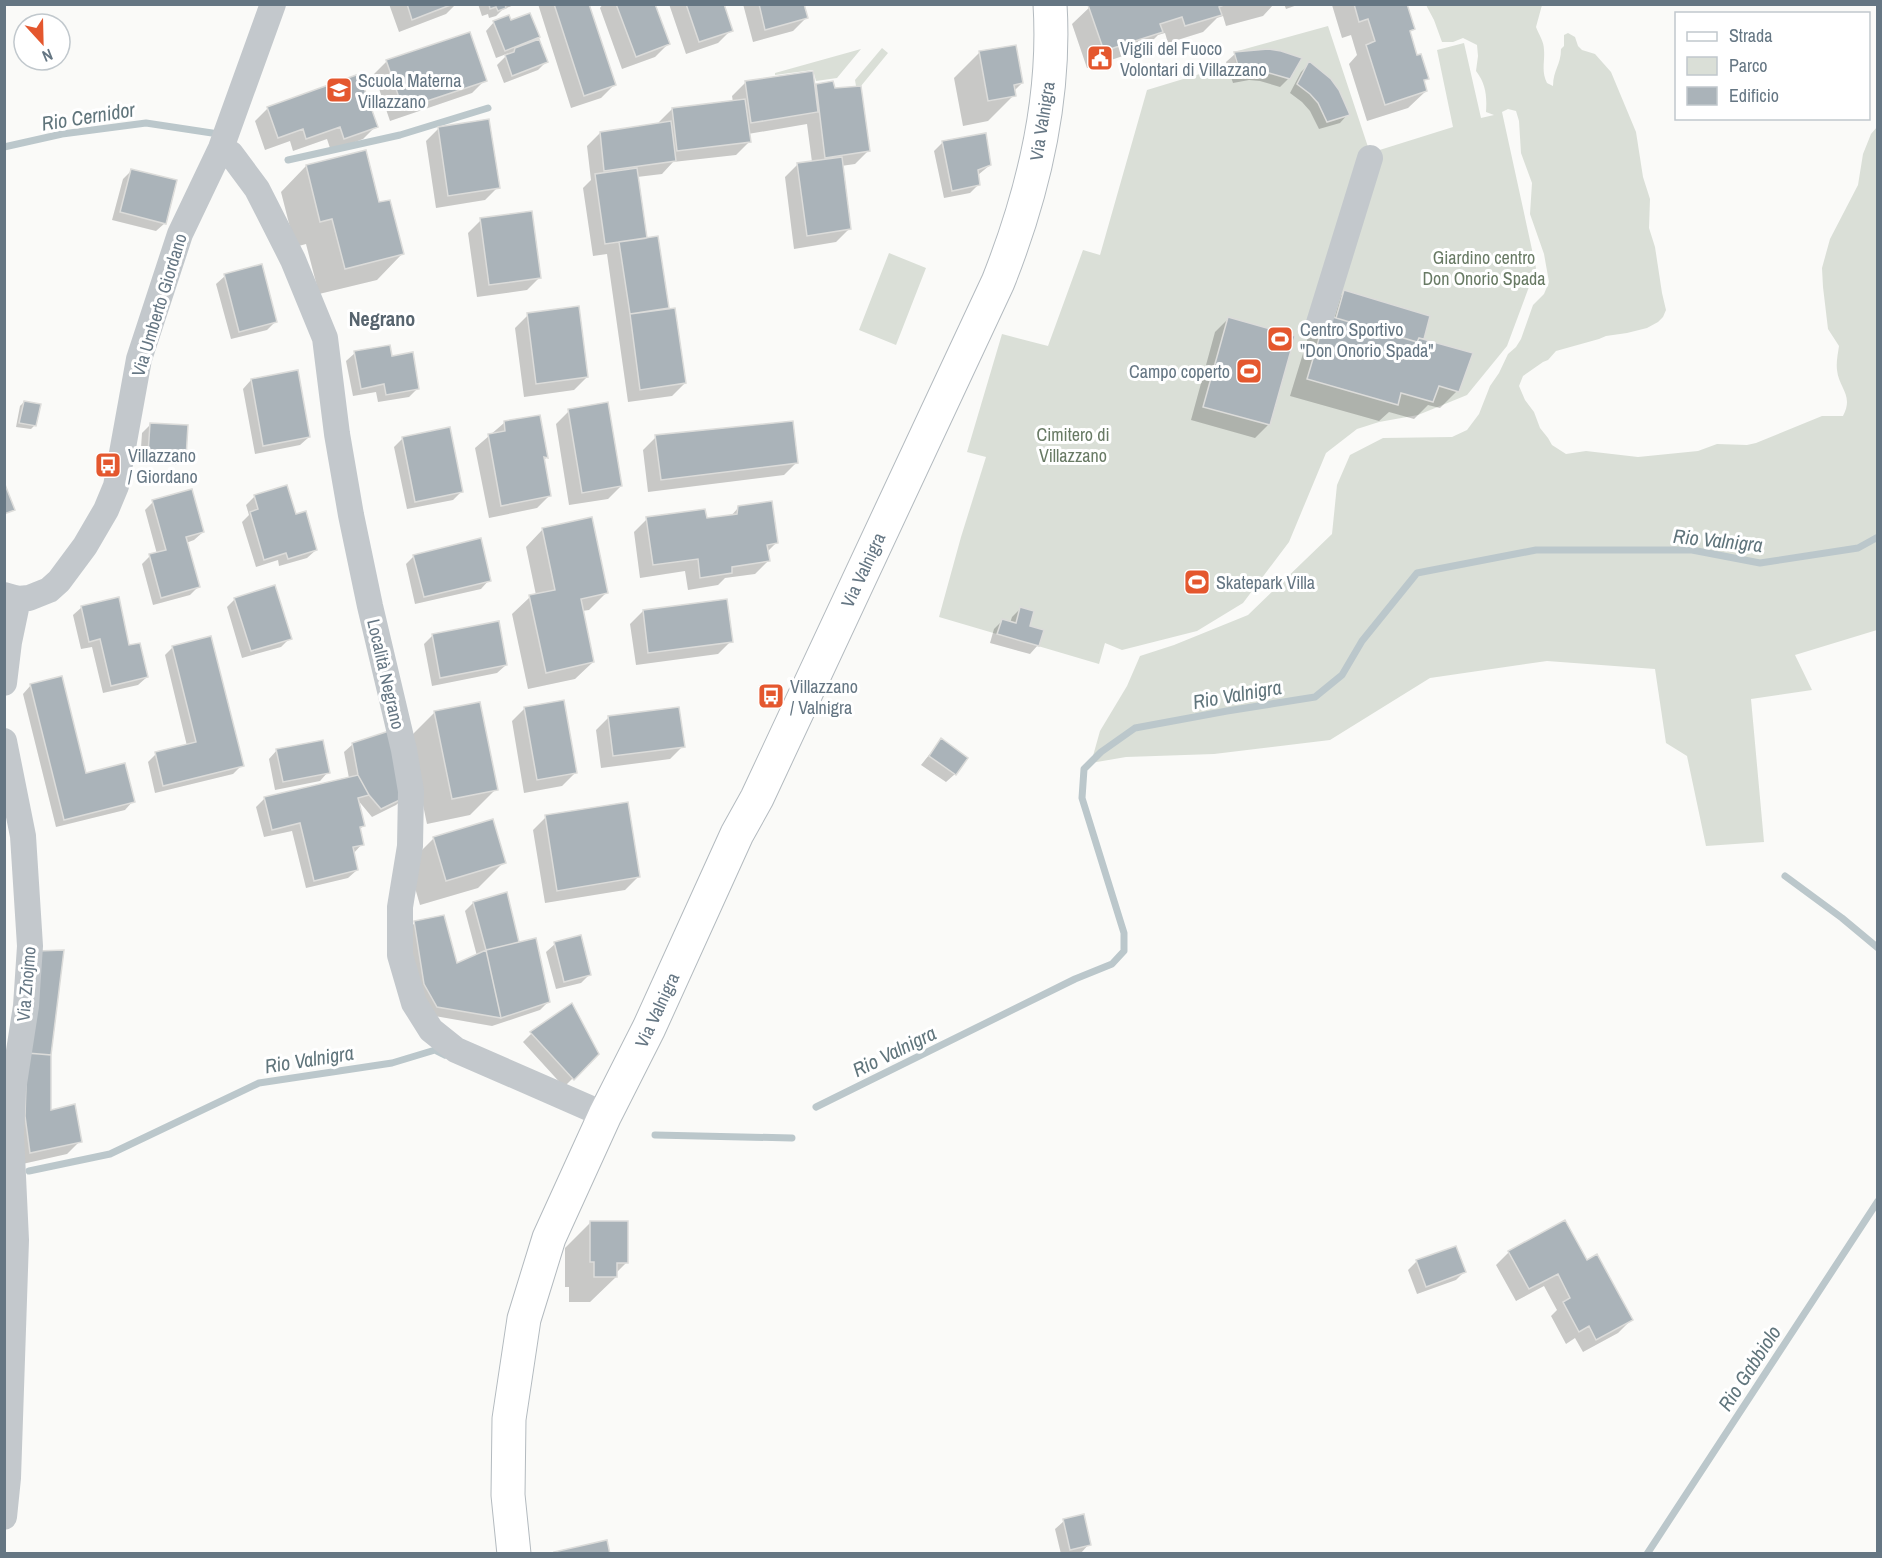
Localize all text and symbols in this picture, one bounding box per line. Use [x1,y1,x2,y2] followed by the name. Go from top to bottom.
[12,12,72,72] north arrow
[1675,12,1870,120] legend
[1729,23,1773,48] text: Strada
[1120,36,1267,82] place label: Vigili del Fuoco Volontari di Villazzano
[1085,43,1115,73] public building icon: Vigili del Fuoco Volontari di Villazzano
[39,44,56,68] text: N
[1729,53,1768,78] text: Parco
[358,68,461,114] place label: Scuola Materna Villazzano
[324,75,354,105] school or university icon: Scuola Materna Villazzano
[1023,80,1061,162] street label: Via Valnigra
[1729,83,1779,108] text: Edificio
[40,95,137,137] water label: Rio Cernidor
[125,230,193,380] street label: Via Umberto Giordano
[1422,245,1546,291] park label: Giardino centro Don Onorio Spada
[349,305,415,332] district label: Negrano
[1300,317,1434,363] place label: Centro Sportivo "Don Onorio Spada"
[1265,324,1295,354] sports icon: Centro Sportivo "Don Onorio Spada"
[1234,356,1264,386] sports icon: Campo coperto
[1129,359,1230,384] place label: Campo coperto
[1036,422,1110,468] park label: Cimitero di Villazzano
[128,443,198,489] place label: Villazzano / Giordano
[93,450,123,480] bus stop icon: Villazzano / Giordano
[1672,522,1764,558] water label: Rio Valnigra
[835,529,891,611] street label: Via Valnigra
[1182,567,1212,597] sports icon: Skatepark Villa
[1216,570,1315,595] place label: Skatepark Villa
[361,616,411,732] street label: Località Negrano
[1190,673,1284,715] water label: Rio Valnigra
[790,674,858,720] place label: Villazzano / Valnigra
[756,681,786,711] bus stop icon: Villazzano / Valnigra
[10,945,42,1023] street label: Via Znojmo
[629,969,685,1051] street label: Via Valnigra
[848,1019,940,1083] water label: Rio Valnigra
[263,1039,355,1079] water label: Rio Valnigra
[1711,1320,1787,1416] water label: Rio Gabbiolo

